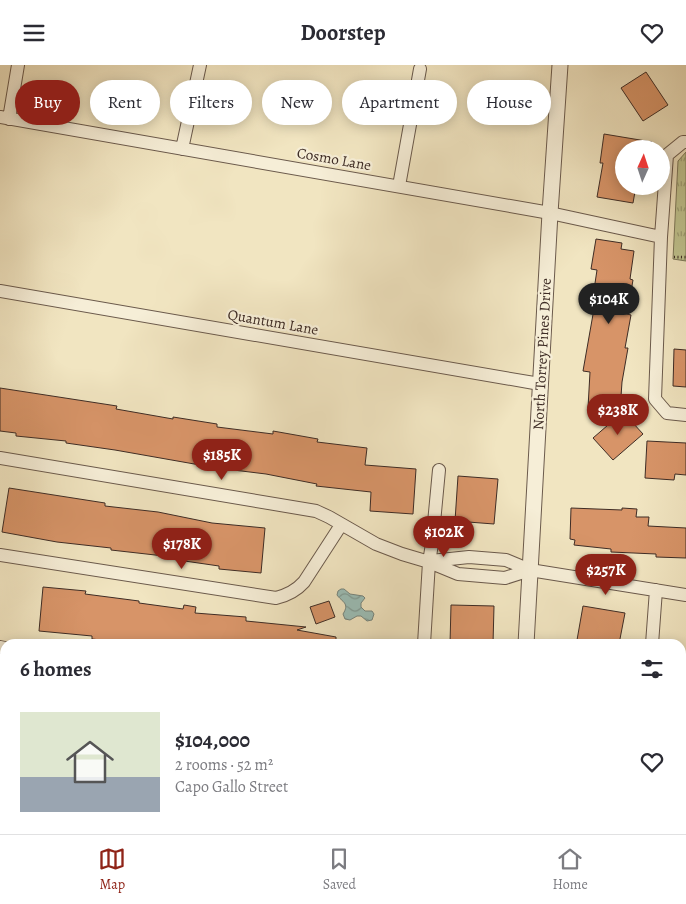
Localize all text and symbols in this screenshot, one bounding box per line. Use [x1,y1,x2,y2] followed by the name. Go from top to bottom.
[300,18,386,48] text: Doorstep
[20,19,48,47] icon: menu
[638,19,666,47] icon: heart
[15,80,80,125] chip: Buy
[90,80,160,125] chip: Rent
[170,80,252,125] chip: Filters
[262,80,332,125] chip: New
[342,80,457,125] chip: Apartment
[467,80,551,125] chip: House
[615,140,670,195] north arrow
[615,140,670,195] map controls
[295,143,373,175] street label: Cosmo Lane
[528,277,556,430] street label: North Torrey Pines Drive
[574,283,644,325] pin: $104K
[589,288,629,310] text: $104K
[226,304,320,340] street label: Quantum Lane
[583,393,653,436] pin: $238K
[598,399,638,421] text: $238K
[187,439,257,481] pin: $185K
[203,444,241,466] text: $185K
[409,515,479,558] pin: $102K
[424,521,464,543] text: $102K
[147,527,217,570] pin: $178K
[163,533,201,555] text: $178K
[571,553,641,596] pin: $257K
[586,559,626,581] text: $257K
[20,655,92,683] text: 6 homes
[638,655,666,683] icon: filters
[175,726,250,754] text: $104,000
[60,732,120,792] icon: home
[638,748,666,776] icon: heart
[175,754,273,776] text: 2 rooms · 52 m²
[175,776,288,798] text: Capo Gallo Street
[98,845,126,894] tab: Map
[323,845,356,894] tab: Saved
[553,845,588,894] tab: Home

